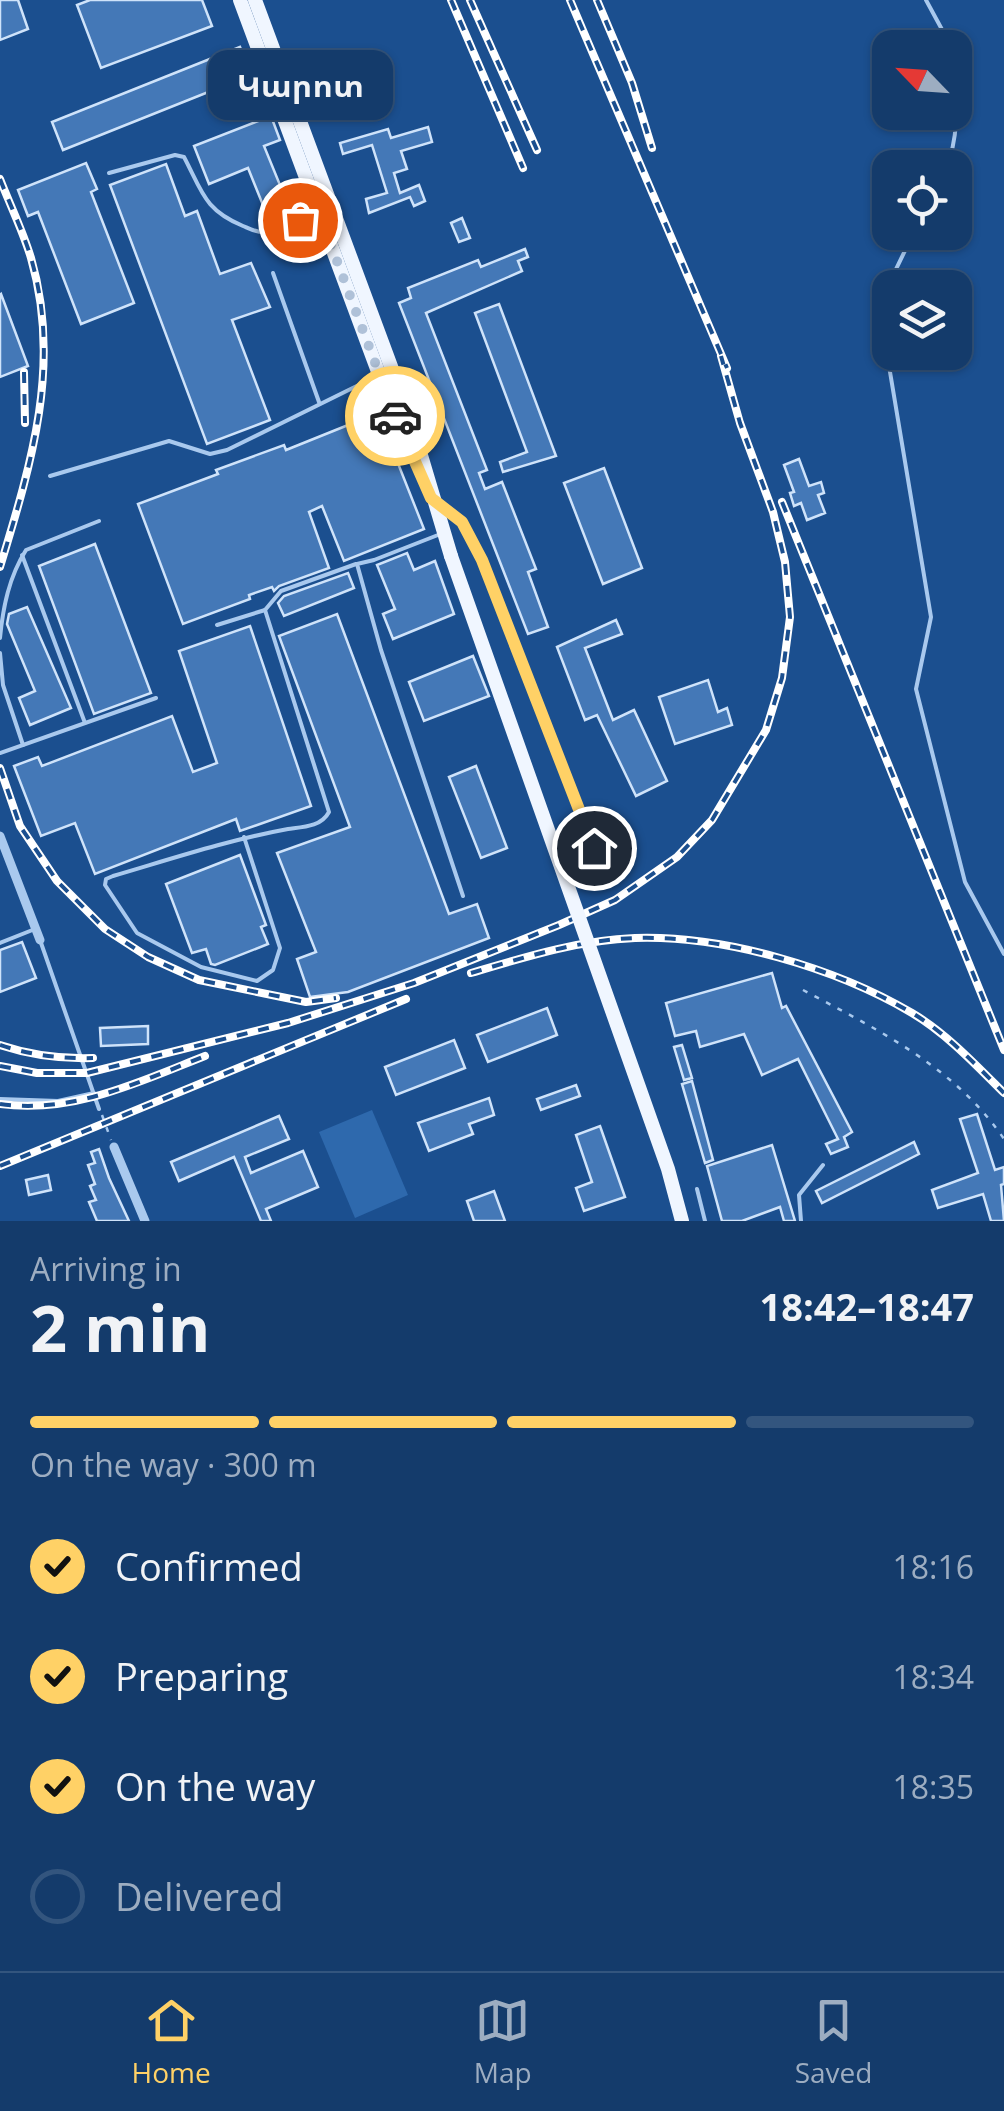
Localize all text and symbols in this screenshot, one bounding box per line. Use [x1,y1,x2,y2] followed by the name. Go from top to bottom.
[872,30,972,130] north arrow
[872,30,972,370] map controls
[208,50,392,120] callout: Կարոտ
[237,63,364,106] text: Կարոտ
[872,150,972,250] button: locate
[258,178,343,263] pin
[273,193,328,248] icon: bag
[872,270,972,370] button: layers
[345,366,445,466] courier
[368,389,423,444] icon: car
[552,806,637,891] pin
[567,821,622,876] icon: home
[30,1247,182,1290] text: Arriving in
[760,1280,974,1332] text: 18:42–18:47
[30,1283,210,1371] text: 2 min
[30,1443,317,1486] text: On the way · 300 m
[30,1539,85,1594] icon: check
[115,1540,303,1592] text: Confirmed
[892,1545,974,1588] text: 18:16
[30,1649,85,1704] icon: check
[115,1650,288,1702] text: Preparing
[892,1655,974,1698] text: 18:34
[30,1759,85,1814] icon: check
[115,1760,315,1812] text: On the way
[892,1765,974,1808] text: 18:35
[115,1870,284,1922] text: Delivered
[132,1993,211,2091] tab: Home
[474,1993,532,2091] tab: Map
[795,1993,872,2091] tab: Saved

